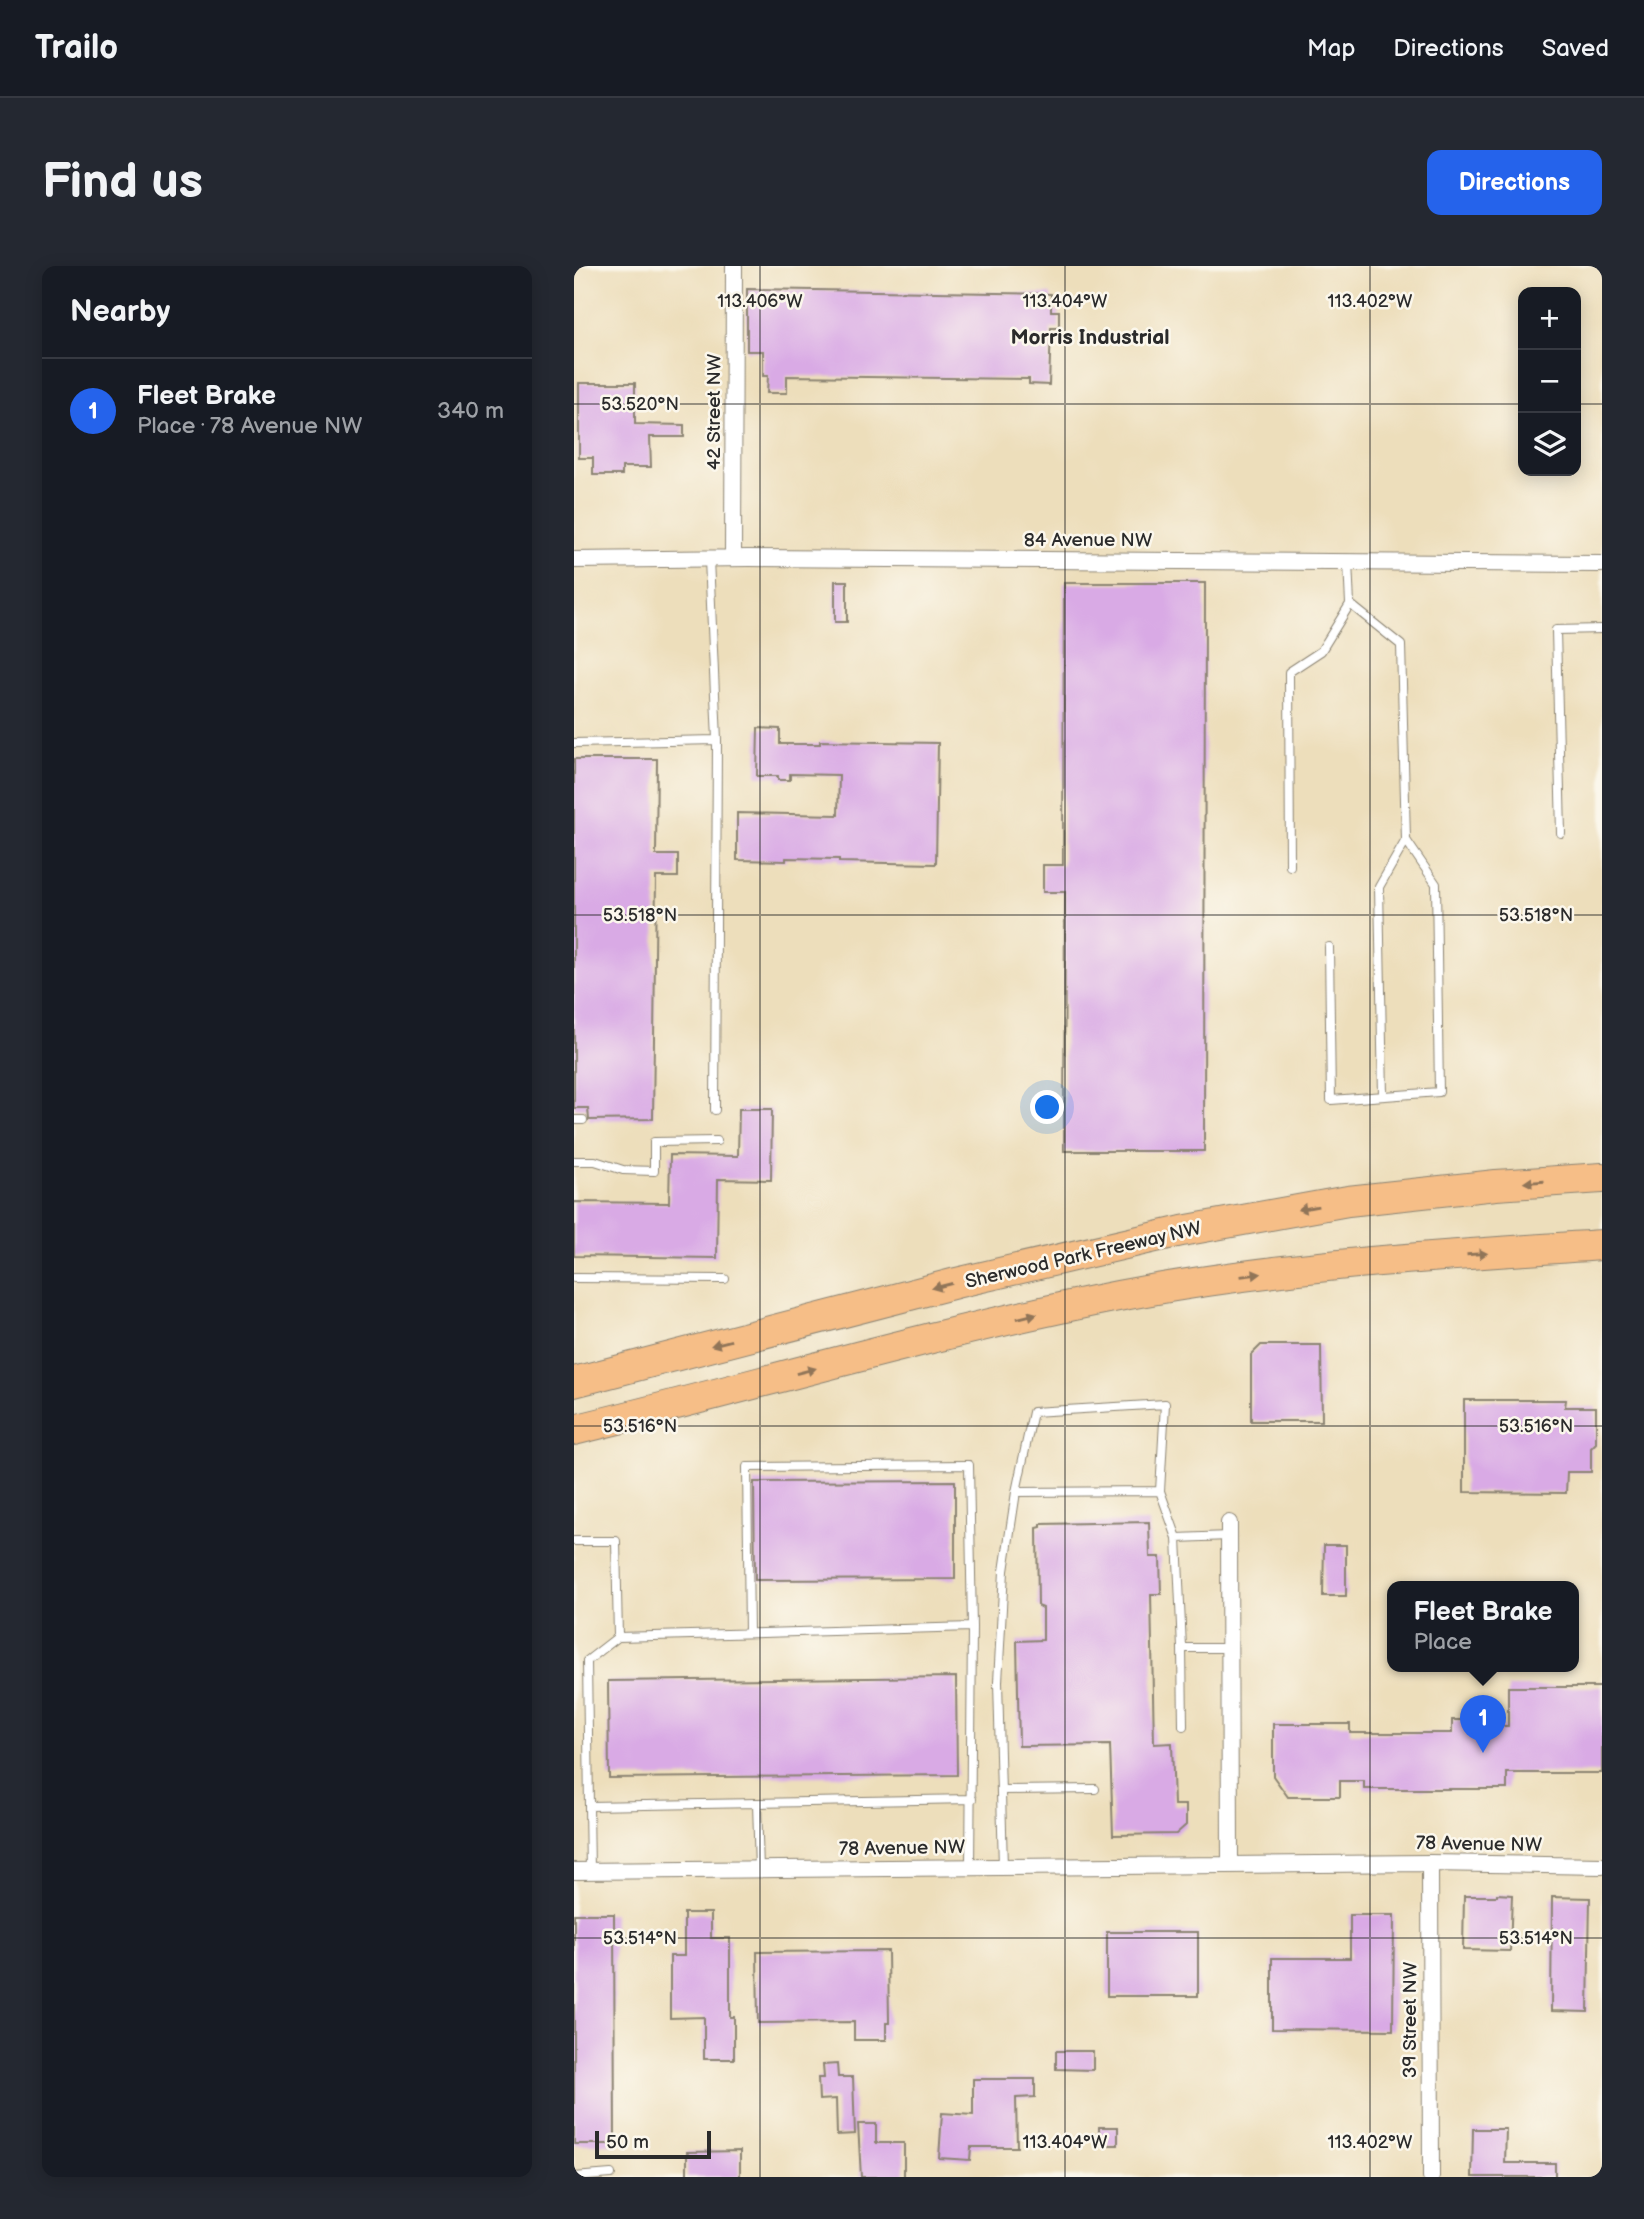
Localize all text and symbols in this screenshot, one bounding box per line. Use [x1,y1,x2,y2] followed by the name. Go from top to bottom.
[35,28,118,68] text: Trailo
[1307,34,1355,63] text: Map
[1393,34,1504,63] text: Directions
[1542,34,1609,63] text: Saved
[1427,150,1602,215] button: Directions
[42,153,203,212] text: Find us
[1518,287,1581,476] map controls
[1518,287,1581,350] button: +
[717,291,803,312] text: 113.406°W
[1022,291,1108,312] text: 113.404°W
[1328,291,1413,312] text: 113.402°W
[70,294,170,330] text: Nearby
[1010,325,1170,350] district label: Morris Industrial
[1518,350,1581,413] button: −
[703,354,726,470] street label: 42 Street NW
[137,381,276,412] text: Fleet Brake
[601,394,679,415] text: 53.520°N
[88,397,98,425] text: 1
[437,397,504,425] text: 340 m
[137,412,363,440] text: Place · 78 Avenue NW
[1518,413,1581,476] button: layers
[1024,529,1152,552] street label: 84 Avenue NW
[603,905,677,926] text: 53.518°N
[1499,905,1573,926] text: 53.518°N
[1030,1090,1064,1124] your location
[1523,1177,1545,1188] one-way arrow
[1297,1203,1319,1214] one-way arrow
[963,1217,1204,1294] street label: Sherwood Park Freeway NW
[1466,1248,1488,1259] one-way arrow
[1240,1270,1262,1281] one-way arrow
[931,1281,953,1292] one-way arrow
[1016,1310,1038,1321] one-way arrow
[710,1338,732,1349] one-way arrow
[796,1365,818,1376] one-way arrow
[603,1416,677,1437] text: 53.516°N
[1499,1416,1573,1437] text: 53.516°N
[1387,1581,1579,1672] popup
[1414,1597,1552,1628] text: Fleet Brake
[1414,1628,1472,1656] text: Place
[1460,1695,1506,1753] pin: 1
[1416,1832,1542,1857] street label: 78 Avenue NW
[839,1836,965,1861] street label: 78 Avenue NW
[603,1928,677,1949] text: 53.514°N
[1499,1928,1573,1949] text: 53.514°N
[1399,1962,1422,2078] street label: 39 Street NW
[595,2128,710,2160] scale bar
[606,2131,649,2154] text: 50 m
[1022,2132,1108,2153] text: 113.404°W
[1328,2132,1413,2153] text: 113.402°W

